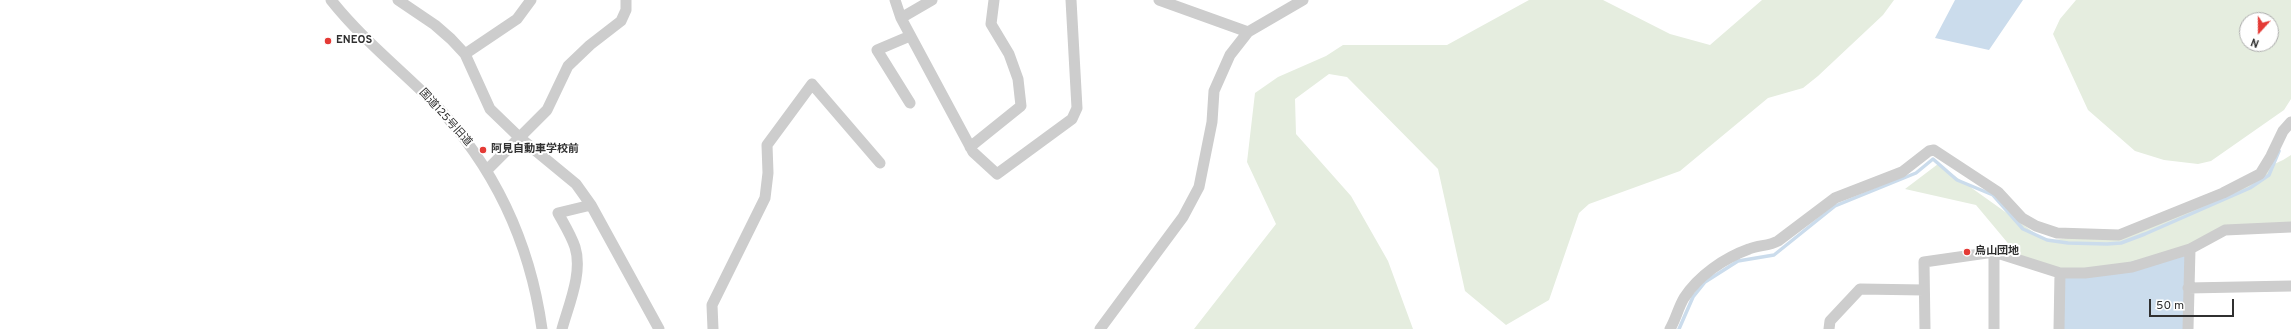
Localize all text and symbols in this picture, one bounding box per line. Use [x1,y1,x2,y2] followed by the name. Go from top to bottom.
[2239,12,2279,52] north arrow
[336,34,372,48] place label: ENEOS
[2249,34,2261,50] text: N
[323,36,333,46] marker: ENEOS
[416,87,474,149] street label: 国道125号旧道
[491,143,579,157] place label: 阿見自動車学校前
[478,145,488,155] marker: 阿見自動車学校前
[1975,245,2019,259] place label: 烏山団地
[1962,247,1972,257] marker: 烏山団地
[2151,291,2236,317] scale bar
[2156,298,2184,314] text: 50 m

